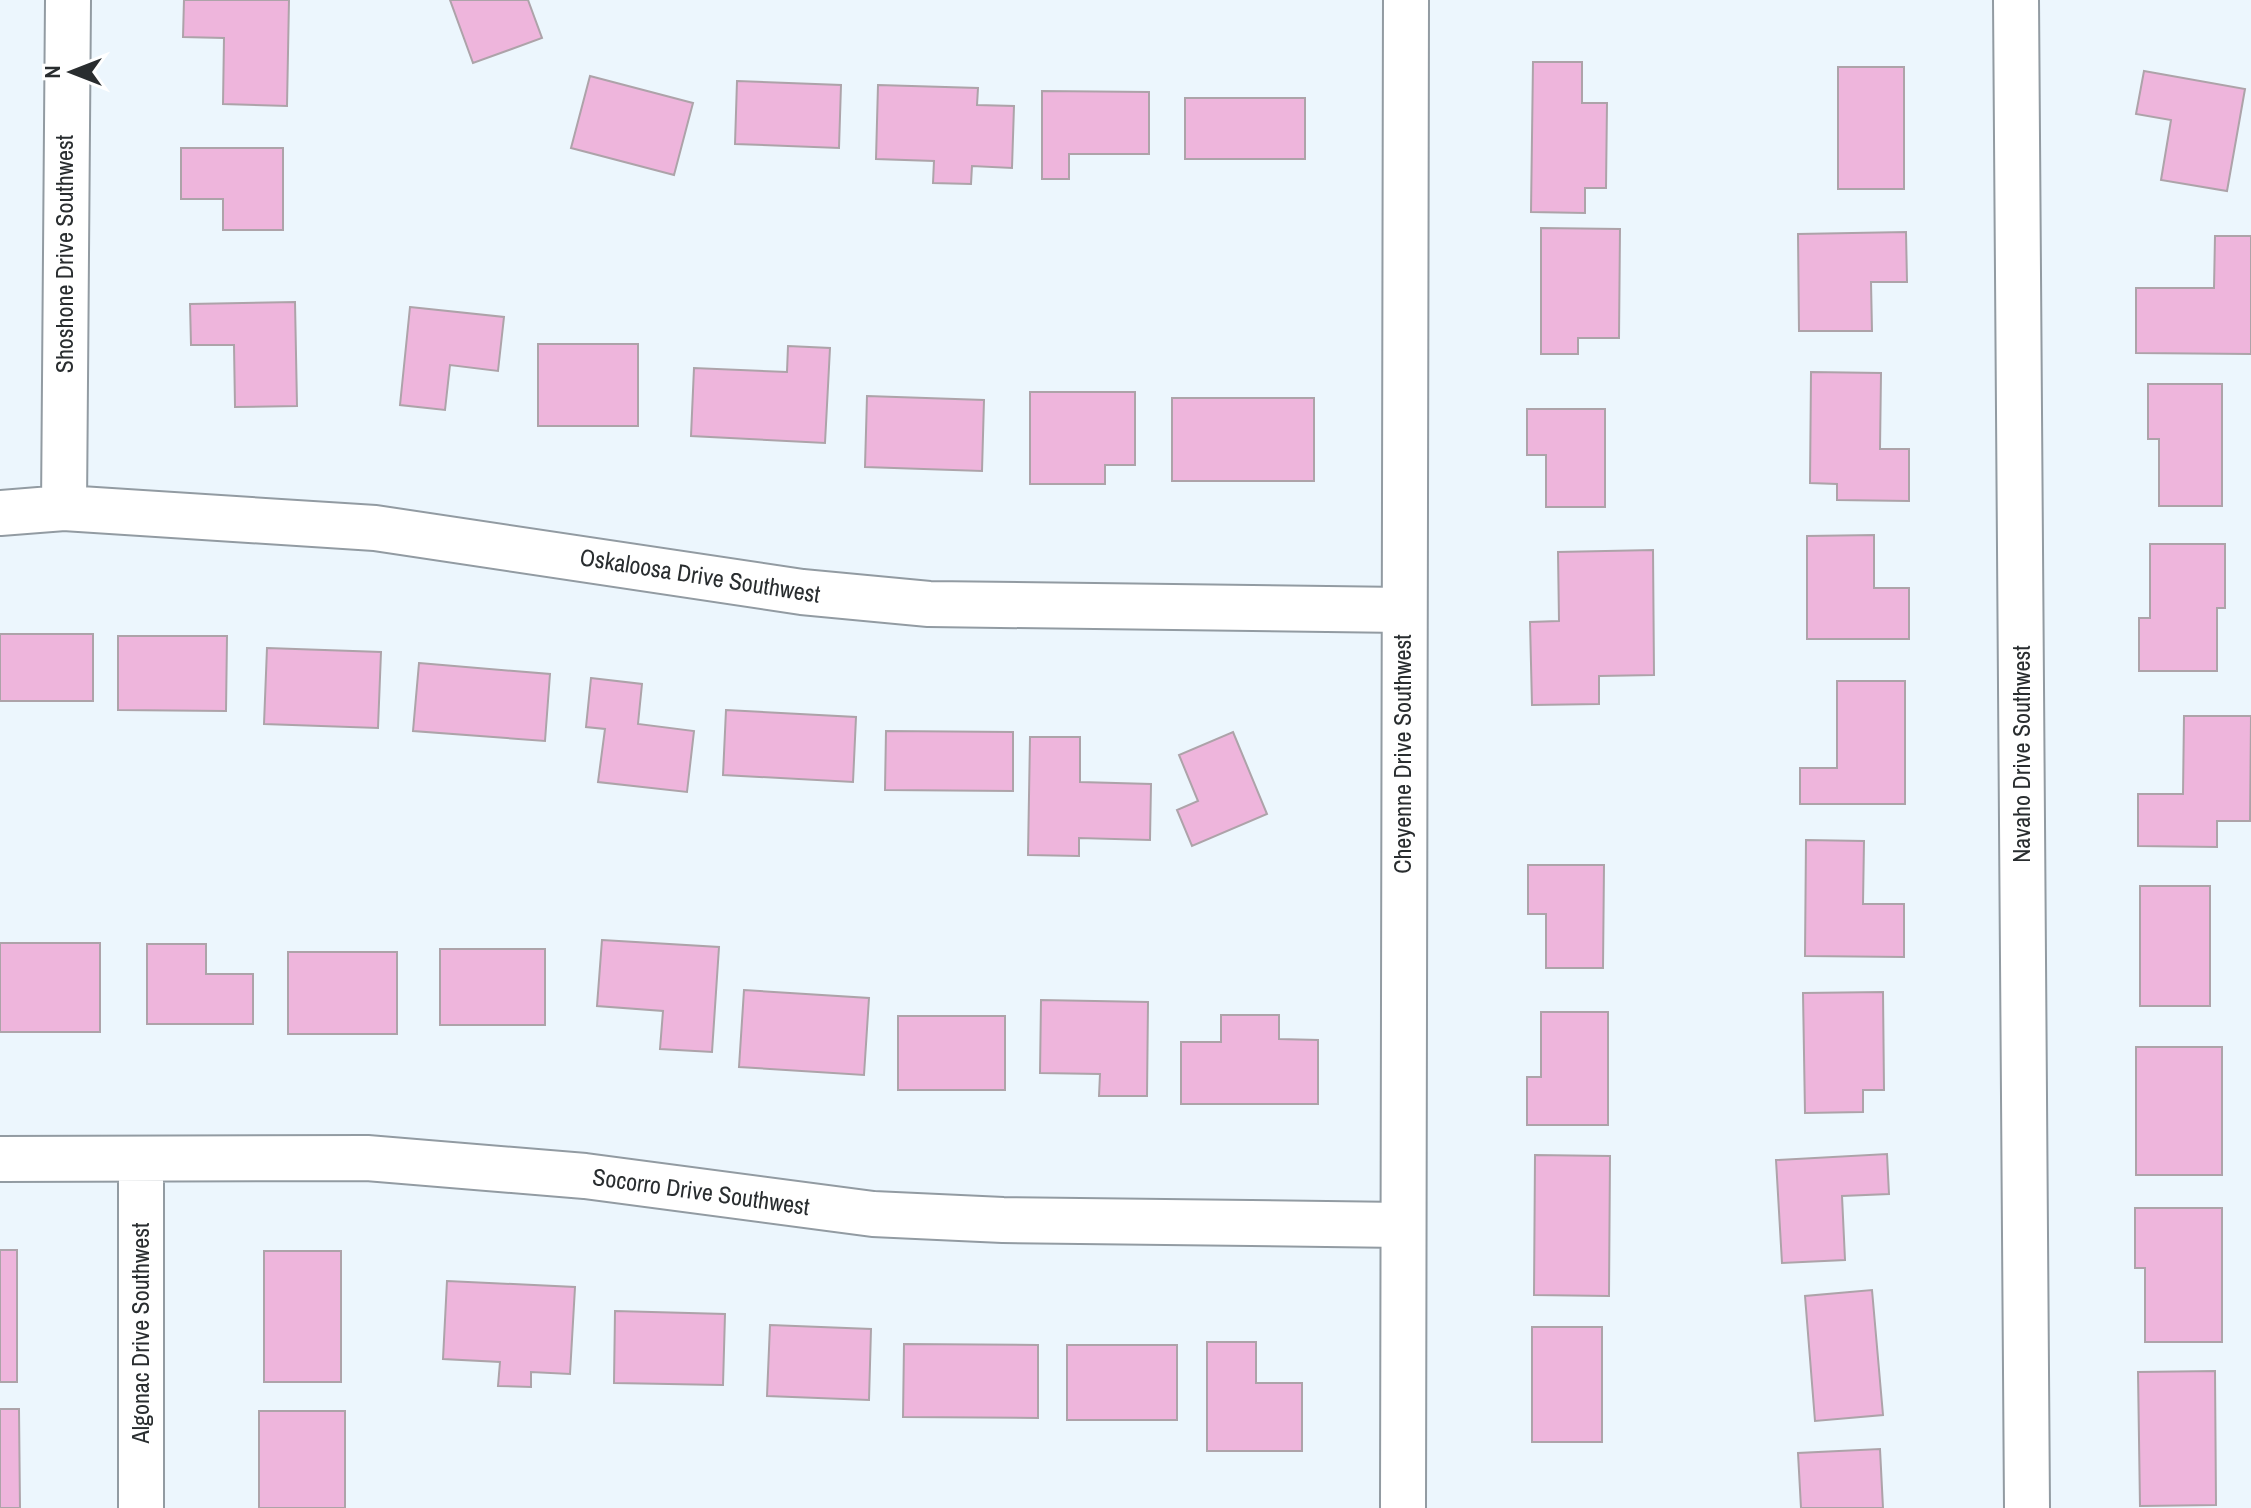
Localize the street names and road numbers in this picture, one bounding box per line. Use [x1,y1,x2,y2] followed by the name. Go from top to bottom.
[48,134,80,373] street label: Shoshone Drive Southwest
[578,540,823,610] street label: Oskaloosa Drive Southwest
[1386,634,1418,874] street label: Cheyenne Drive Southwest
[2005,645,2037,863] street label: Navaho Drive Southwest
[591,1160,812,1222] street label: Socorro Drive Southwest
[124,1222,156,1444] street label: Algonac Drive Southwest

